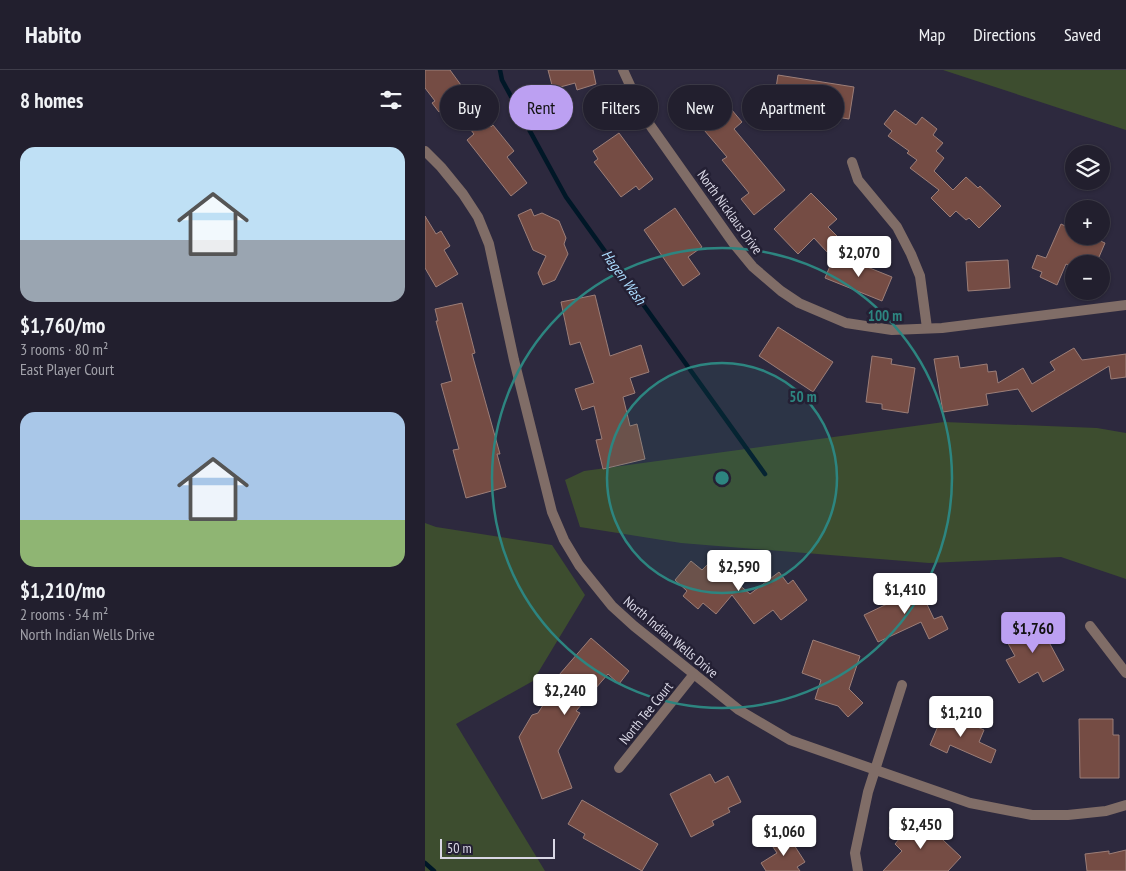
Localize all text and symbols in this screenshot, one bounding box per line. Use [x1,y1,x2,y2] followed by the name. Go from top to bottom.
[25,19,81,50] text: Habito
[919,23,945,46] text: Map
[973,23,1036,46] text: Directions
[1064,23,1101,46] text: Saved
[440,85,499,130] chip: Buy
[509,85,573,130] chip: Rent
[583,85,658,130] chip: Filters
[668,85,732,130] chip: New
[742,85,844,130] chip: Apartment
[377,86,405,114] icon: filters
[20,87,83,114] text: 8 homes
[1065,145,1110,300] map controls
[1065,145,1110,190] button: layers
[693,166,767,258] street label: North Nicklaus Drive
[168,179,258,269] icon: home
[1065,200,1110,245] button: +
[818,236,900,278] pin: $2,070
[838,242,880,262] text: $2,070
[598,246,651,309] water label: Hagen Wash
[1065,255,1110,300] button: −
[868,306,902,325] text: 100 m
[20,312,105,339] text: $1,760/mo
[20,339,108,359] text: 3 rooms · 80 m²
[20,359,114,379] text: East Player Court
[789,387,817,406] text: 50 m
[168,444,258,534] icon: home
[713,469,731,487] centre of rings
[698,550,780,592] pin: $2,590
[718,556,760,576] text: $2,590
[864,572,946,615] pin: $1,410
[20,577,105,604] text: $1,210/mo
[884,579,926,599] text: $1,410
[620,592,722,682] street label: North Indian Wells Drive
[20,604,108,624] text: 2 rooms · 54 m²
[992,612,1074,654] pin: $1,760
[1012,618,1054,638] text: $1,760
[20,624,155,644] text: North Indian Wells Drive
[524,674,606,716] pin: $2,240
[615,678,677,748] street label: North Tee Court
[544,680,586,700] text: $2,240
[920,696,1002,738] pin: $1,210
[940,702,982,722] text: $1,210
[880,808,962,850] pin: $2,450
[743,814,825,857] pin: $1,060
[900,814,942,834] text: $2,450
[763,821,805,841] text: $1,060
[440,836,555,859] scale bar
[447,839,472,857] text: 50 m

